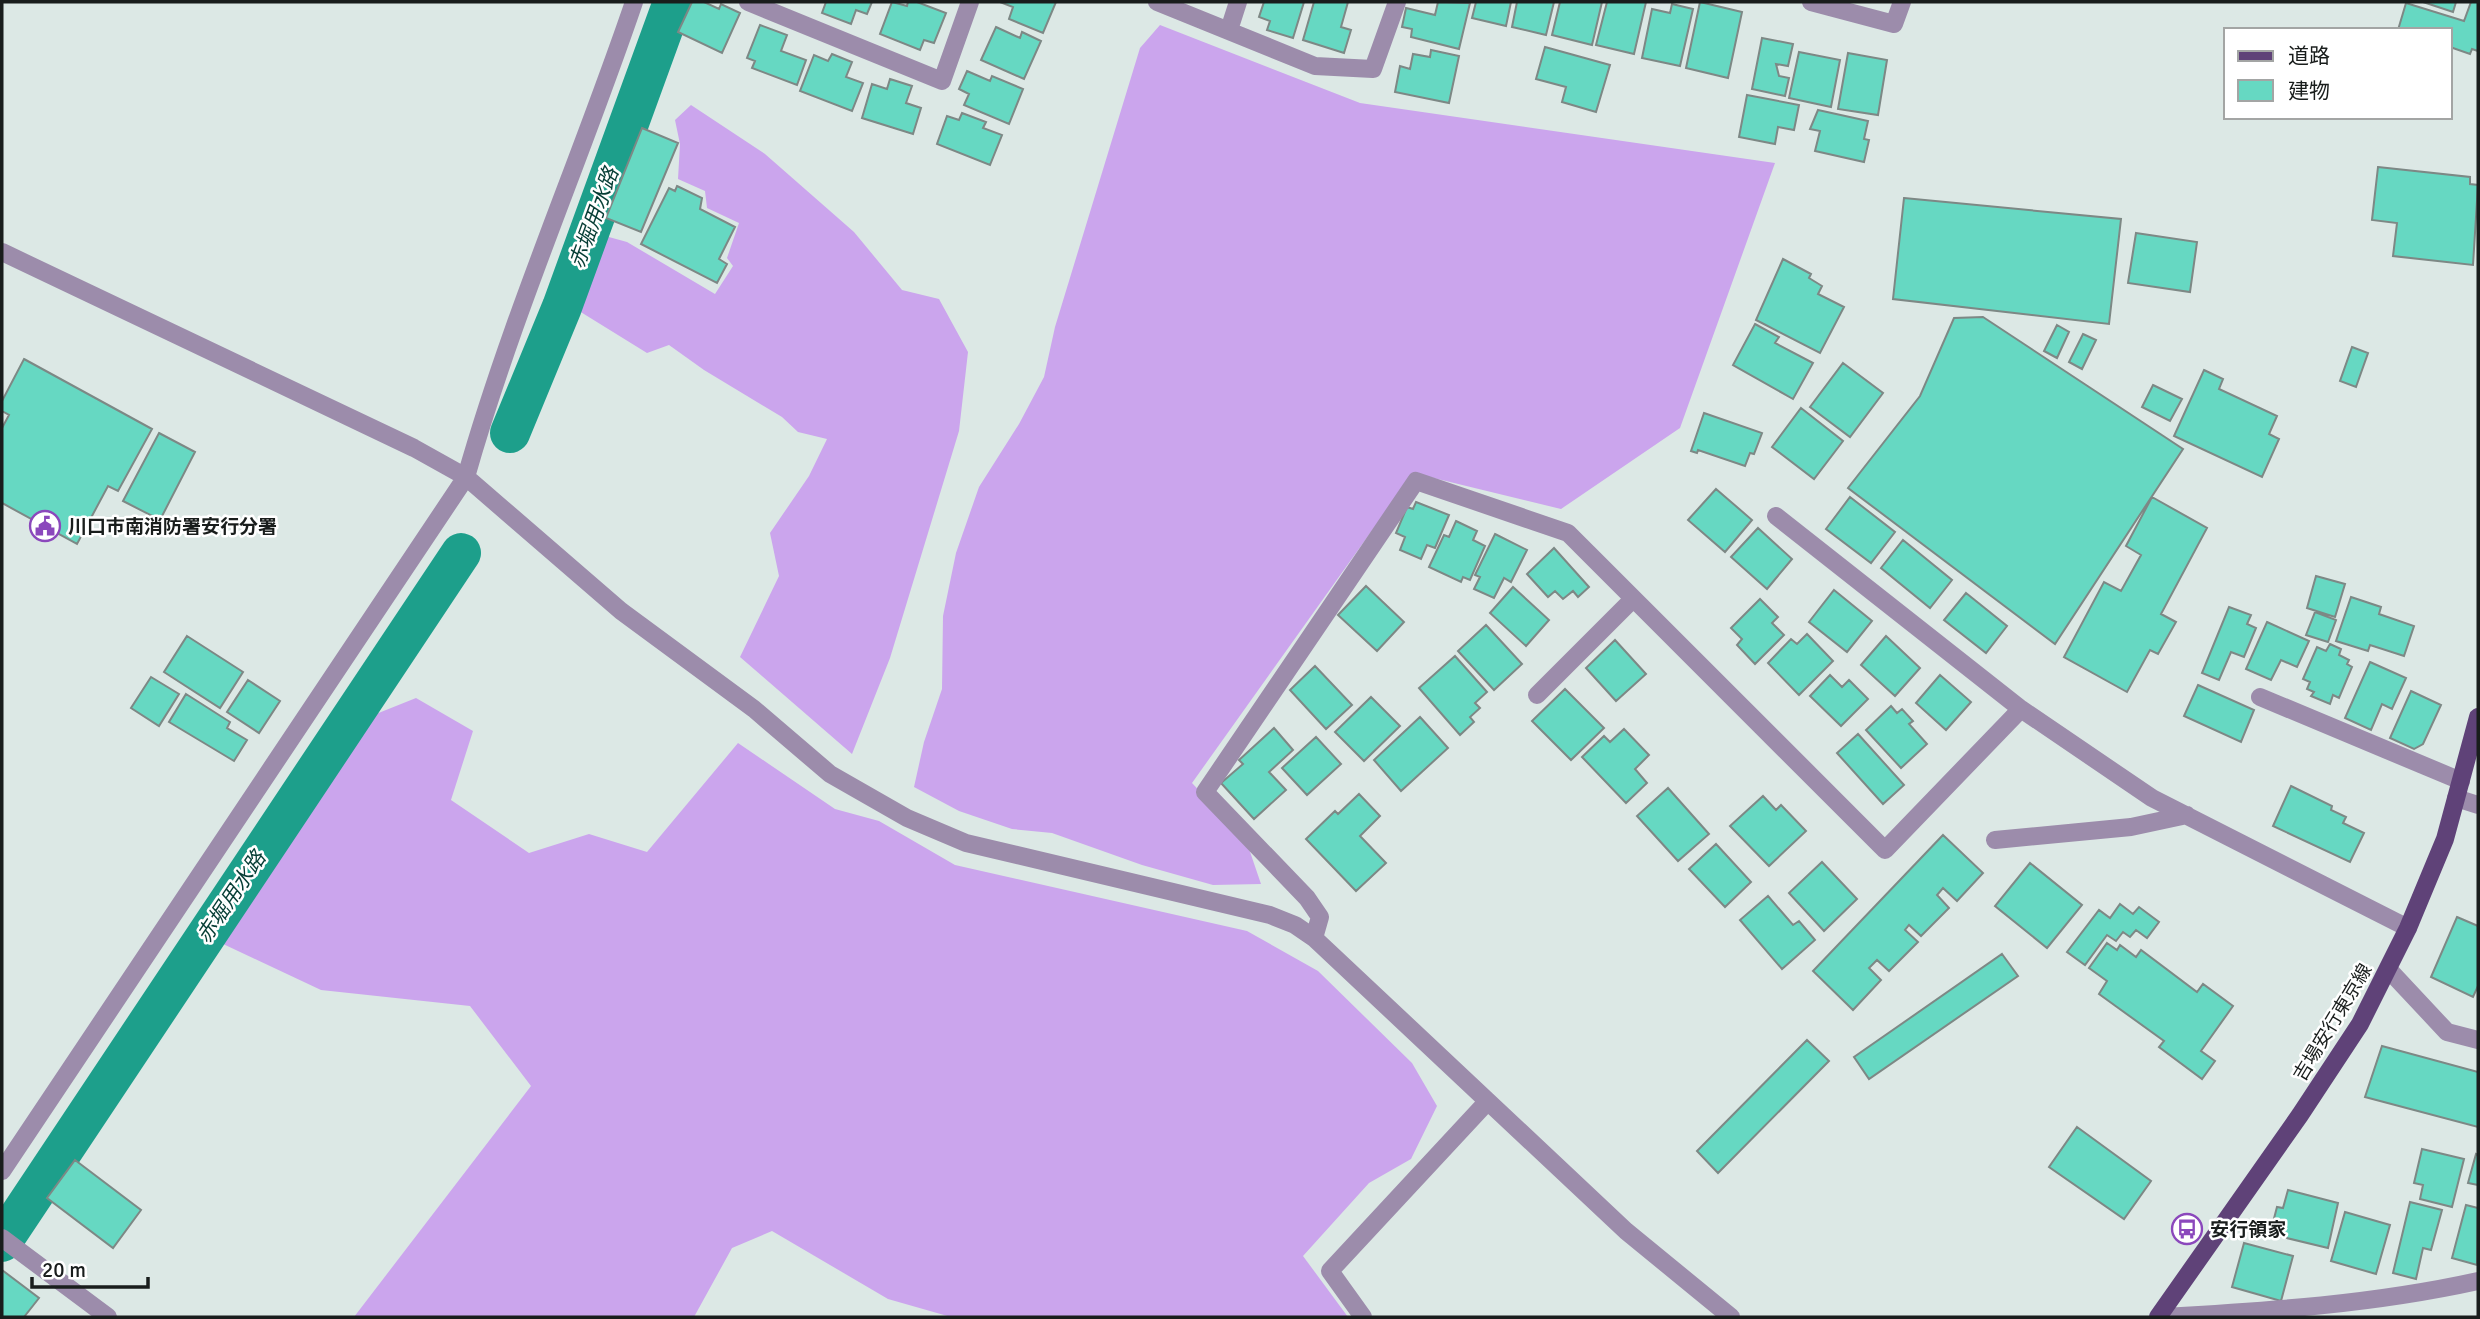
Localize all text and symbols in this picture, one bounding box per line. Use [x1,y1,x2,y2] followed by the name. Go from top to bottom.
[2224,28,2452,119] legend
[2288,43,2330,69] text: 道路
[2288,78,2330,104] text: 建物
[564,162,625,272] water label: 赤堀用水路
[28,509,62,543] public building icon: 川口市南消防署安行分署
[68,515,277,539] place label: 川口市南消防署安行分署
[191,845,272,948] water label: 赤堀用水路
[2288,959,2377,1086] street label: 吉場安行東京線
[2170,1212,2204,1246] bus stop icon: 安行領家
[2210,1218,2286,1242] place label: 安行領家
[32,1246,147,1290] scale bar
[42,1257,86,1283] text: 20 m

